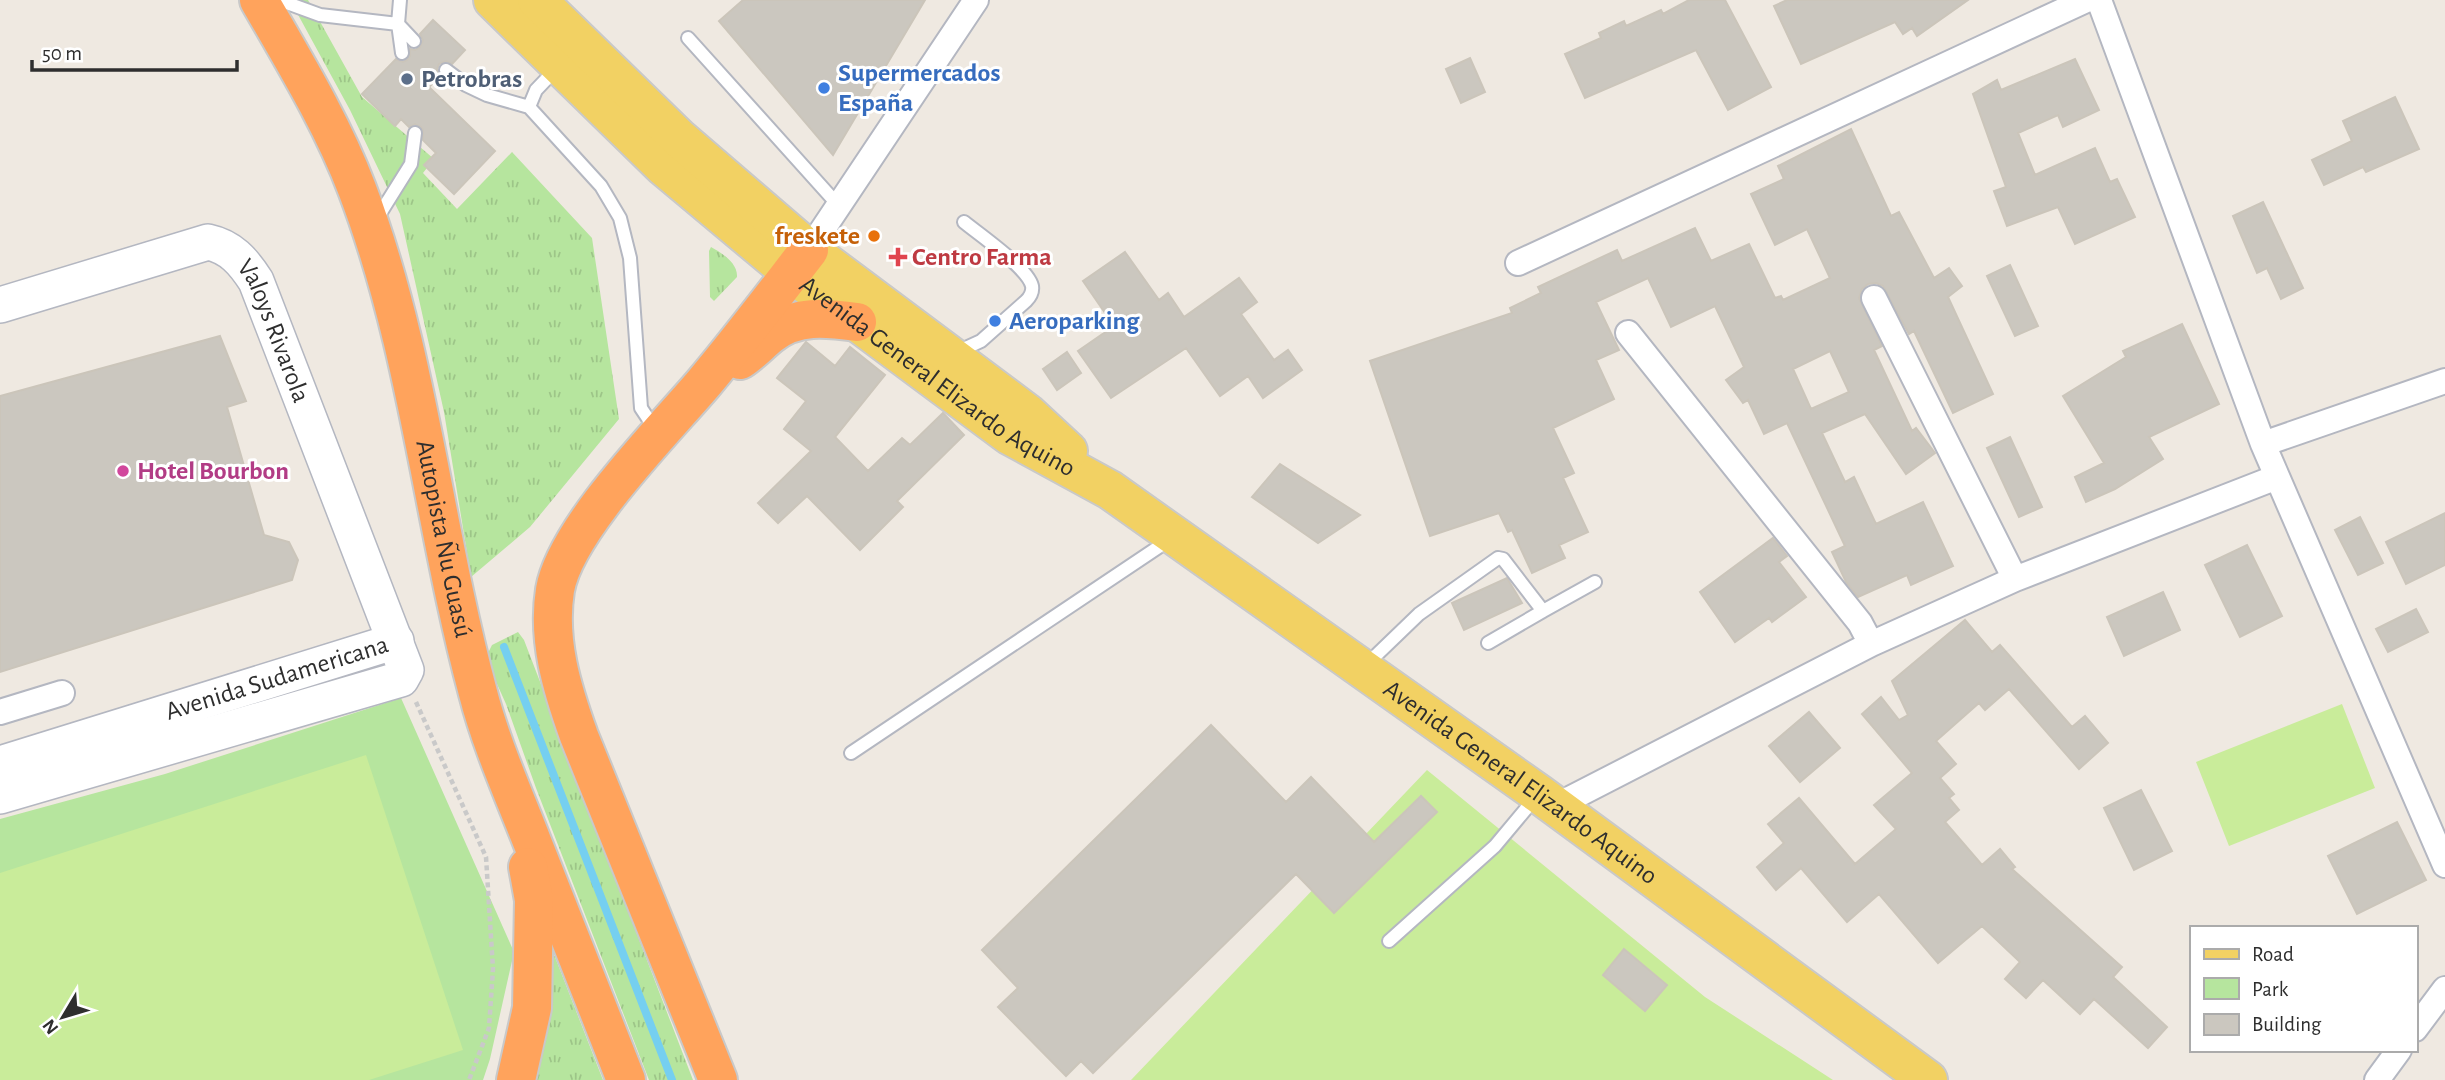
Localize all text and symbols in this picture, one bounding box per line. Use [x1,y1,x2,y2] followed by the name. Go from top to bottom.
[32,28,236,72] scale bar
[42,43,82,64] text: 50 m
[838,60,1000,116] place label: Supermercados España
[421,66,522,92] place label: Petrobras
[399,71,415,87] marker: Petrobras
[816,80,832,96] marker: Supermercados España
[775,223,860,249] place label: freskete
[866,228,882,244] marker: freskete
[912,244,1052,270] place label: Centro Farma
[890,249,906,265] marker: Centro Farma
[232,254,315,406] street label: Valoys Rivarola
[795,271,1079,481] street label: Avenida General Elizardo Aquino
[1009,308,1140,334] place label: Aeroparking
[987,313,1003,329] marker: Aeroparking
[411,438,477,640] street label: Autopista Ñu Guasú
[137,458,289,484] place label: Hotel Bourbon
[115,463,131,479] marker: Hotel Bourbon
[162,631,392,725] street label: Avenida Sudamericana
[1379,675,1662,889] street label: Avenida General Elizardo Aquino
[2190,926,2417,1052] legend
[2252,944,2294,965] text: Road
[2252,979,2289,1000] text: Park
[28,982,98,1052] north arrow
[2252,1014,2322,1035] text: Building
[39,1015,62,1038] text: N

